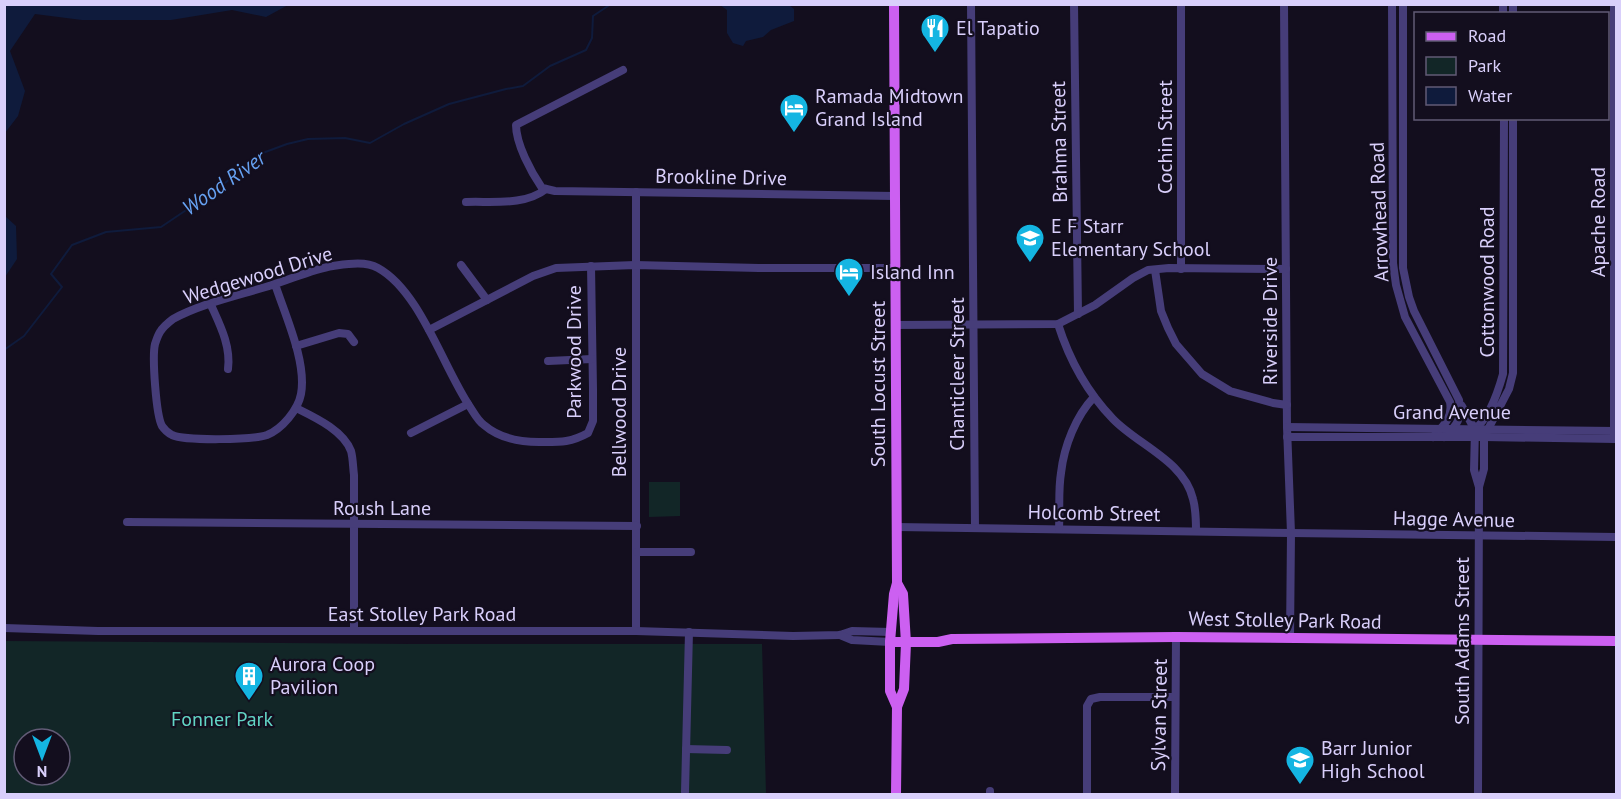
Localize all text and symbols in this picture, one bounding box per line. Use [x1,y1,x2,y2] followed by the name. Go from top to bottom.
[919,12,951,54] restaurant icon: El Tapatio
[1414,12,1609,120] legend
[956,15,1040,41] place label: El Tapatio
[1468,24,1506,47] text: Road
[1468,54,1501,77] text: Park
[1152,80,1178,194] street label: Cochin Street
[1045,81,1073,203] street label: Brahma Street
[815,83,963,132] place label: Ramada Midtown Grand Island
[1468,84,1512,107] text: Water
[778,92,810,134] hotel icon: Ramada Midtown Grand Island
[1364,142,1394,282] street label: Arrowhead Road
[177,143,272,221] water label: Wood River
[655,163,787,191] street label: Brookline Drive
[1585,167,1611,277] street label: Apache Road
[1474,207,1500,357] street label: Cottonwood Road
[1051,213,1211,262] place label: E F Starr Elementary School
[1014,222,1046,264] school or university icon: E F Starr Elementary School
[180,240,336,310] street label: Wedgewood Drive
[833,256,865,298] hotel icon: Island Inn
[1257,257,1283,385] street label: Riverside Drive
[870,259,955,285] place label: Island Inn
[561,285,587,419] street label: Parkwood Drive
[944,297,970,451] street label: Chanticleer Street
[865,301,891,467] street label: South Locust Street
[606,347,632,477] street label: Bellwood Drive
[1393,399,1511,425] street label: Grand Avenue
[333,495,431,521] street label: Roush Lane
[1027,499,1161,527] street label: Holcomb Street
[1393,505,1515,533] street label: Hagge Avenue
[1449,557,1475,725] street label: South Adams Street
[328,601,516,627] street label: East Stolley Park Road
[1188,605,1382,635] street label: West Stolley Park Road
[270,651,375,700] place label: Aurora Coop Pavilion
[1145,658,1173,772] street label: Sylvan Street
[233,660,265,702] building icon: Aurora Coop Pavilion
[171,706,273,732] park label: Fonner Park
[12,727,72,787] north arrow
[1321,735,1425,784] place label: Barr Junior High School
[1284,744,1316,786] school or university icon: Barr Junior High School
[37,762,47,782] text: N

